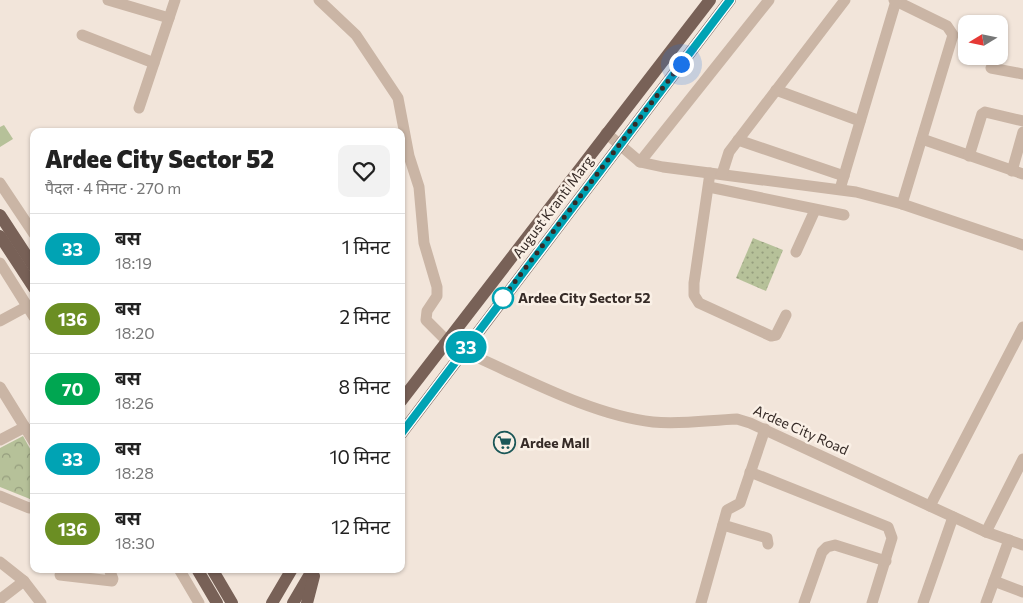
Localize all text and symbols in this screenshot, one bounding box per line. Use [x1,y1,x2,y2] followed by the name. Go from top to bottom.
[958,15,1008,65] north arrow
[958,15,1008,65] map controls
[669,52,694,77] your location
[45,144,274,173] text: Ardee City Sector 52
[338,145,390,197] button: heart
[509,152,597,261] street label: August Kranti Marg
[45,178,181,197] text: पैदल · 4 मिनट · 270 m
[115,226,141,249] text: बस
[342,235,390,258] text: 1 मिनट
[62,238,83,260] text: 33
[115,253,152,272] text: 18:19
[492,287,514,309] marker: Ardee City Sector 52
[518,289,650,306] place label: Ardee City Sector 52
[115,296,141,319] text: बस
[339,305,390,328] text: 2 मिनट
[58,308,87,330] text: 136
[115,323,155,342] text: 18:20
[444,331,488,363] line badge: 33
[456,336,476,358] text: 33
[115,366,141,389] text: बस
[338,375,390,398] text: 8 मिनट
[62,378,83,400] text: 70
[115,393,154,412] text: 18:26
[751,401,851,458] street label: Ardee City Road
[492,431,516,455] supermarket icon: Ardee Mall
[520,434,590,451] place label: Ardee Mall
[115,436,141,459] text: बस
[329,445,390,468] text: 10 मिनट
[62,448,83,470] text: 33
[115,463,154,482] text: 18:28
[115,506,141,529] text: बस
[331,515,390,538] text: 12 मिनट
[58,518,87,540] text: 136
[115,533,155,552] text: 18:30

